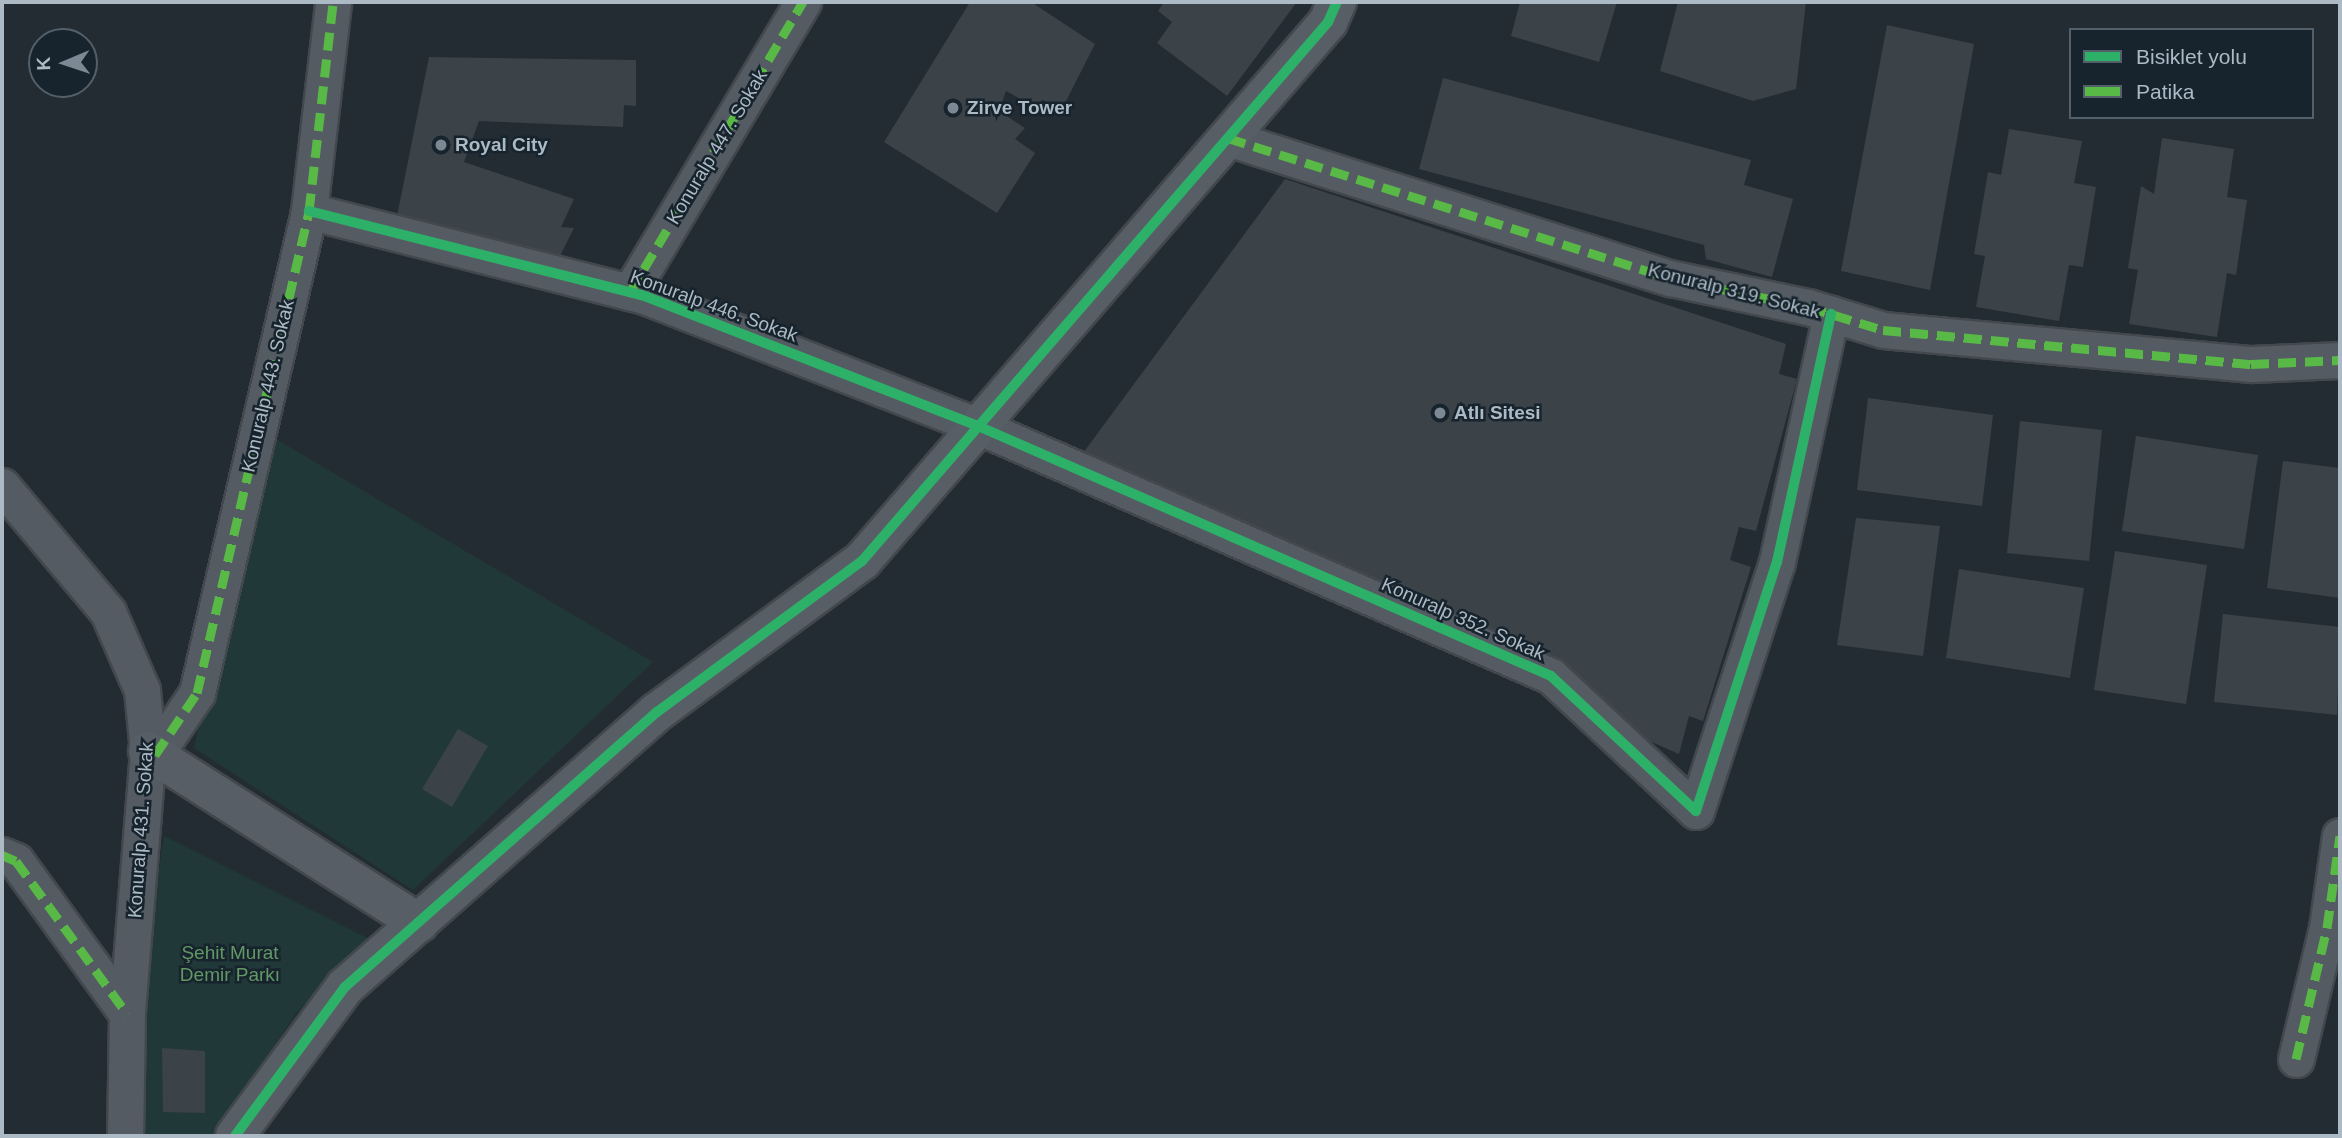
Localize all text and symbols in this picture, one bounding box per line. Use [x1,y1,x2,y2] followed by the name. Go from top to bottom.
[28,28,98,98] north arrow
[2069,28,2314,119] legend
[2136,45,2247,68] text: Bisiklet yolu
[33,56,54,71] text: K
[662,66,772,228] street label: Konuralp 447. Sokak
[2136,80,2194,103] text: Patika
[967,97,1072,119] place label: Zirve Tower
[945,100,961,116] marker: Zirve Tower
[455,134,548,156] place label: Royal City
[433,137,449,153] marker: Royal City
[1646,259,1822,323] street label: Konuralp 319. Sokak
[627,265,801,347] street label: Konuralp 446. Sokak
[237,297,299,475] street label: Konuralp 443. Sokak
[1454,402,1541,424] place label: Atlı Sitesi
[1432,405,1448,421] marker: Atlı Sitesi
[1378,573,1548,665] street label: Konuralp 352. Sokak
[123,741,159,919] street label: Konuralp 431. Sokak
[180,942,280,986] park label: Şehit Murat Demir Parkı

